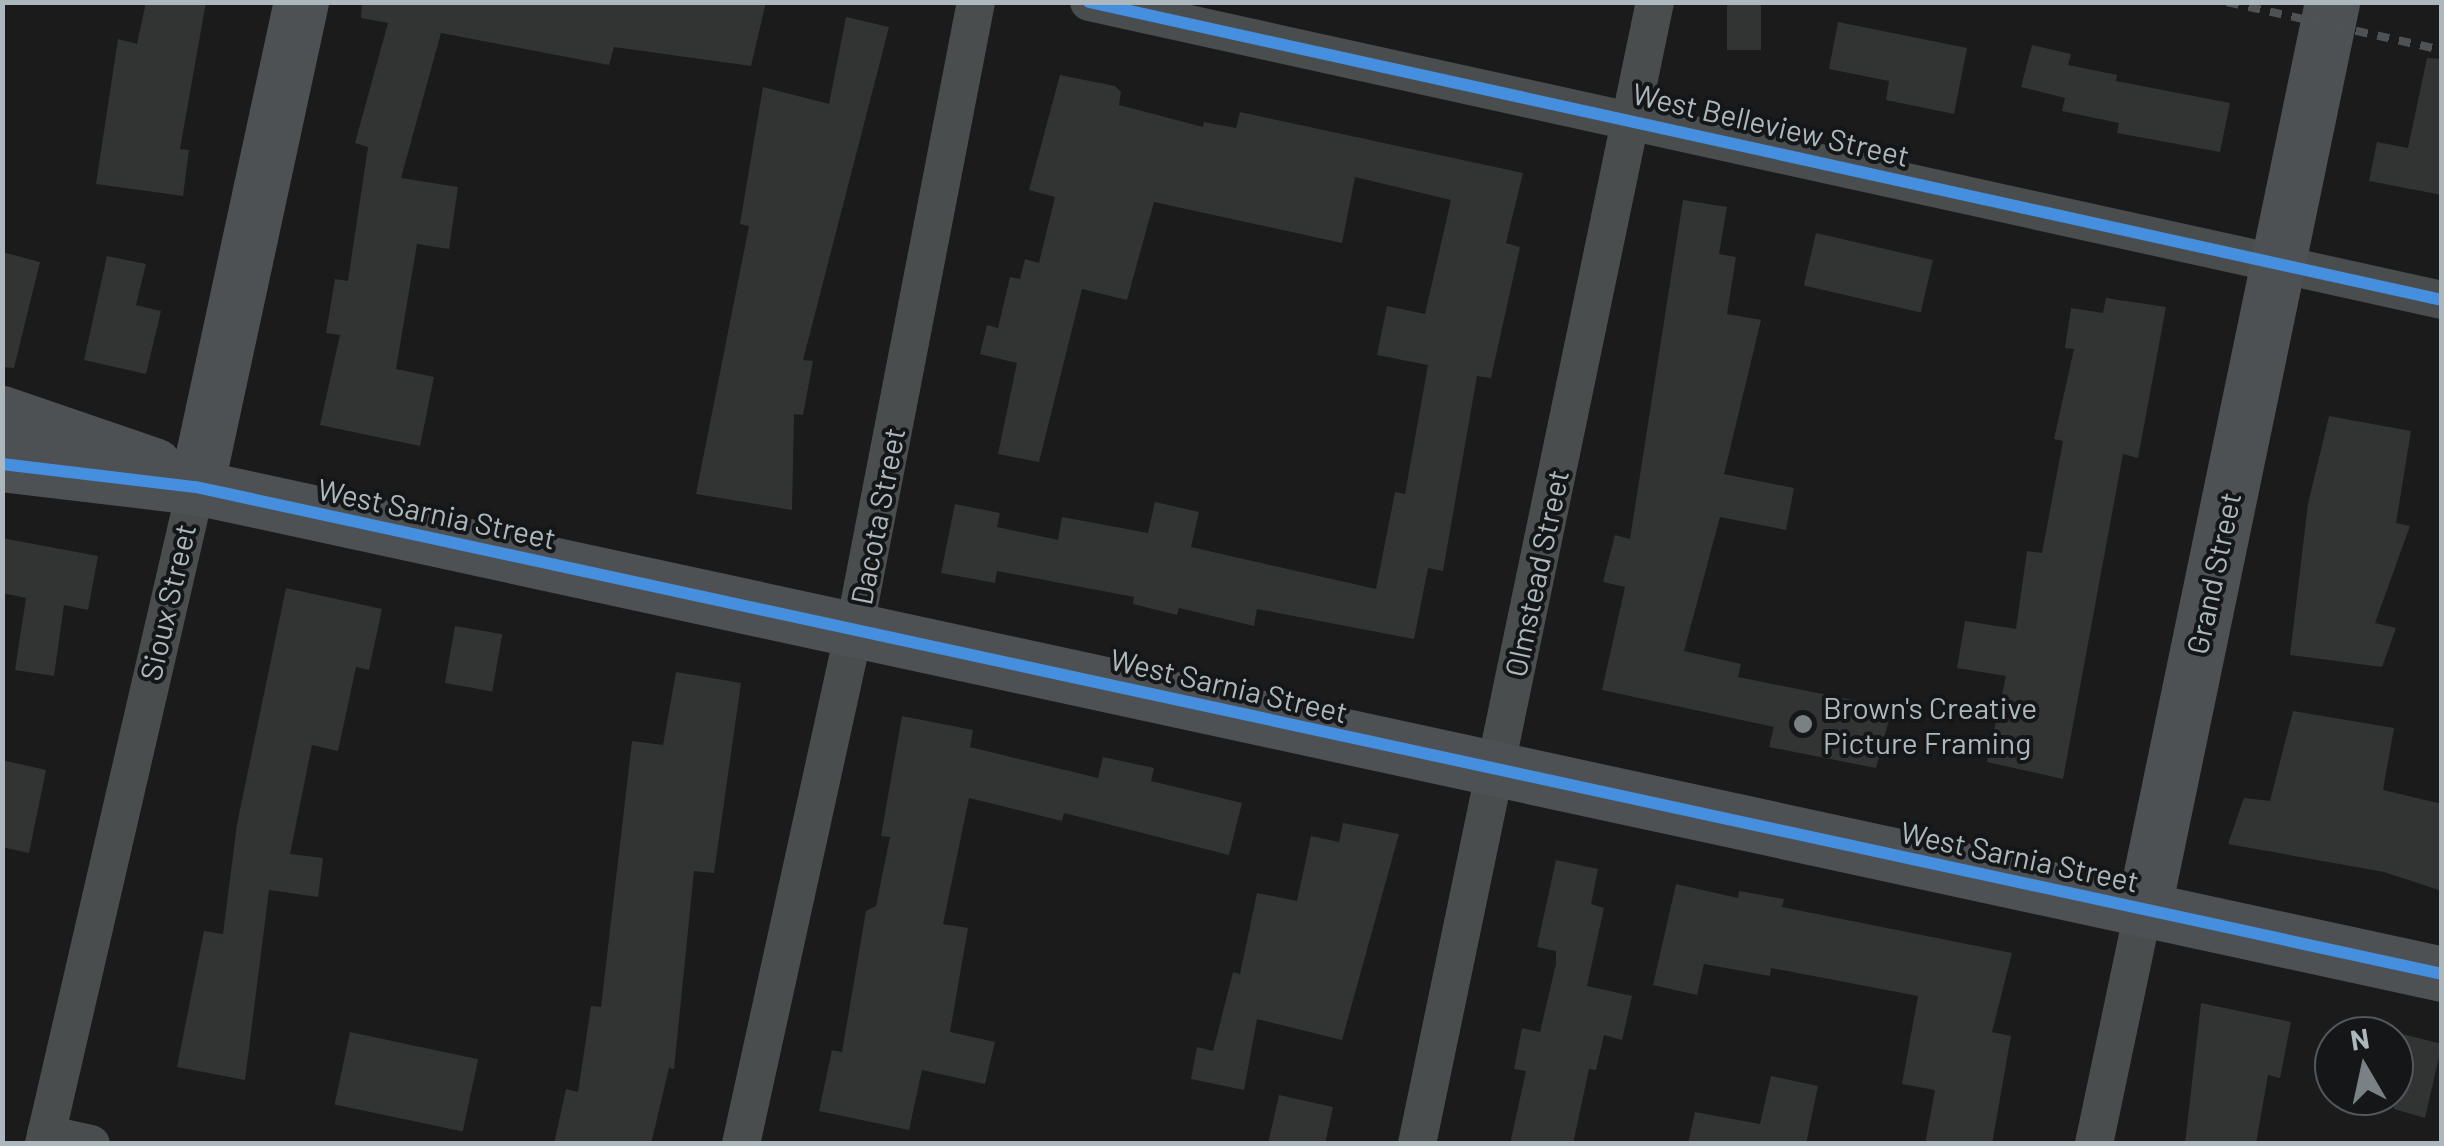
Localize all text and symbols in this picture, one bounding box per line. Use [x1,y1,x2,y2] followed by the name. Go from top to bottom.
[1629,75,1913,173] street label: West Belleview Street
[842,424,912,608] street label: Dacota Street
[1496,466,1576,680] street label: Olmstead Street
[315,470,559,556] street label: West Sarnia Street
[2178,489,2248,657] street label: Grand Street
[131,520,203,684] street label: Sioux Street
[1107,640,1351,730] street label: West Sarnia Street
[1823,689,2037,760] place label: Brown's Creative Picture Framing
[1792,713,1814,735] marker: Brown's Creative Picture Framing
[1898,813,2142,899] street label: West Sarnia Street
[2314,1016,2414,1116] north arrow
[2348,1020,2371,1057] text: N

